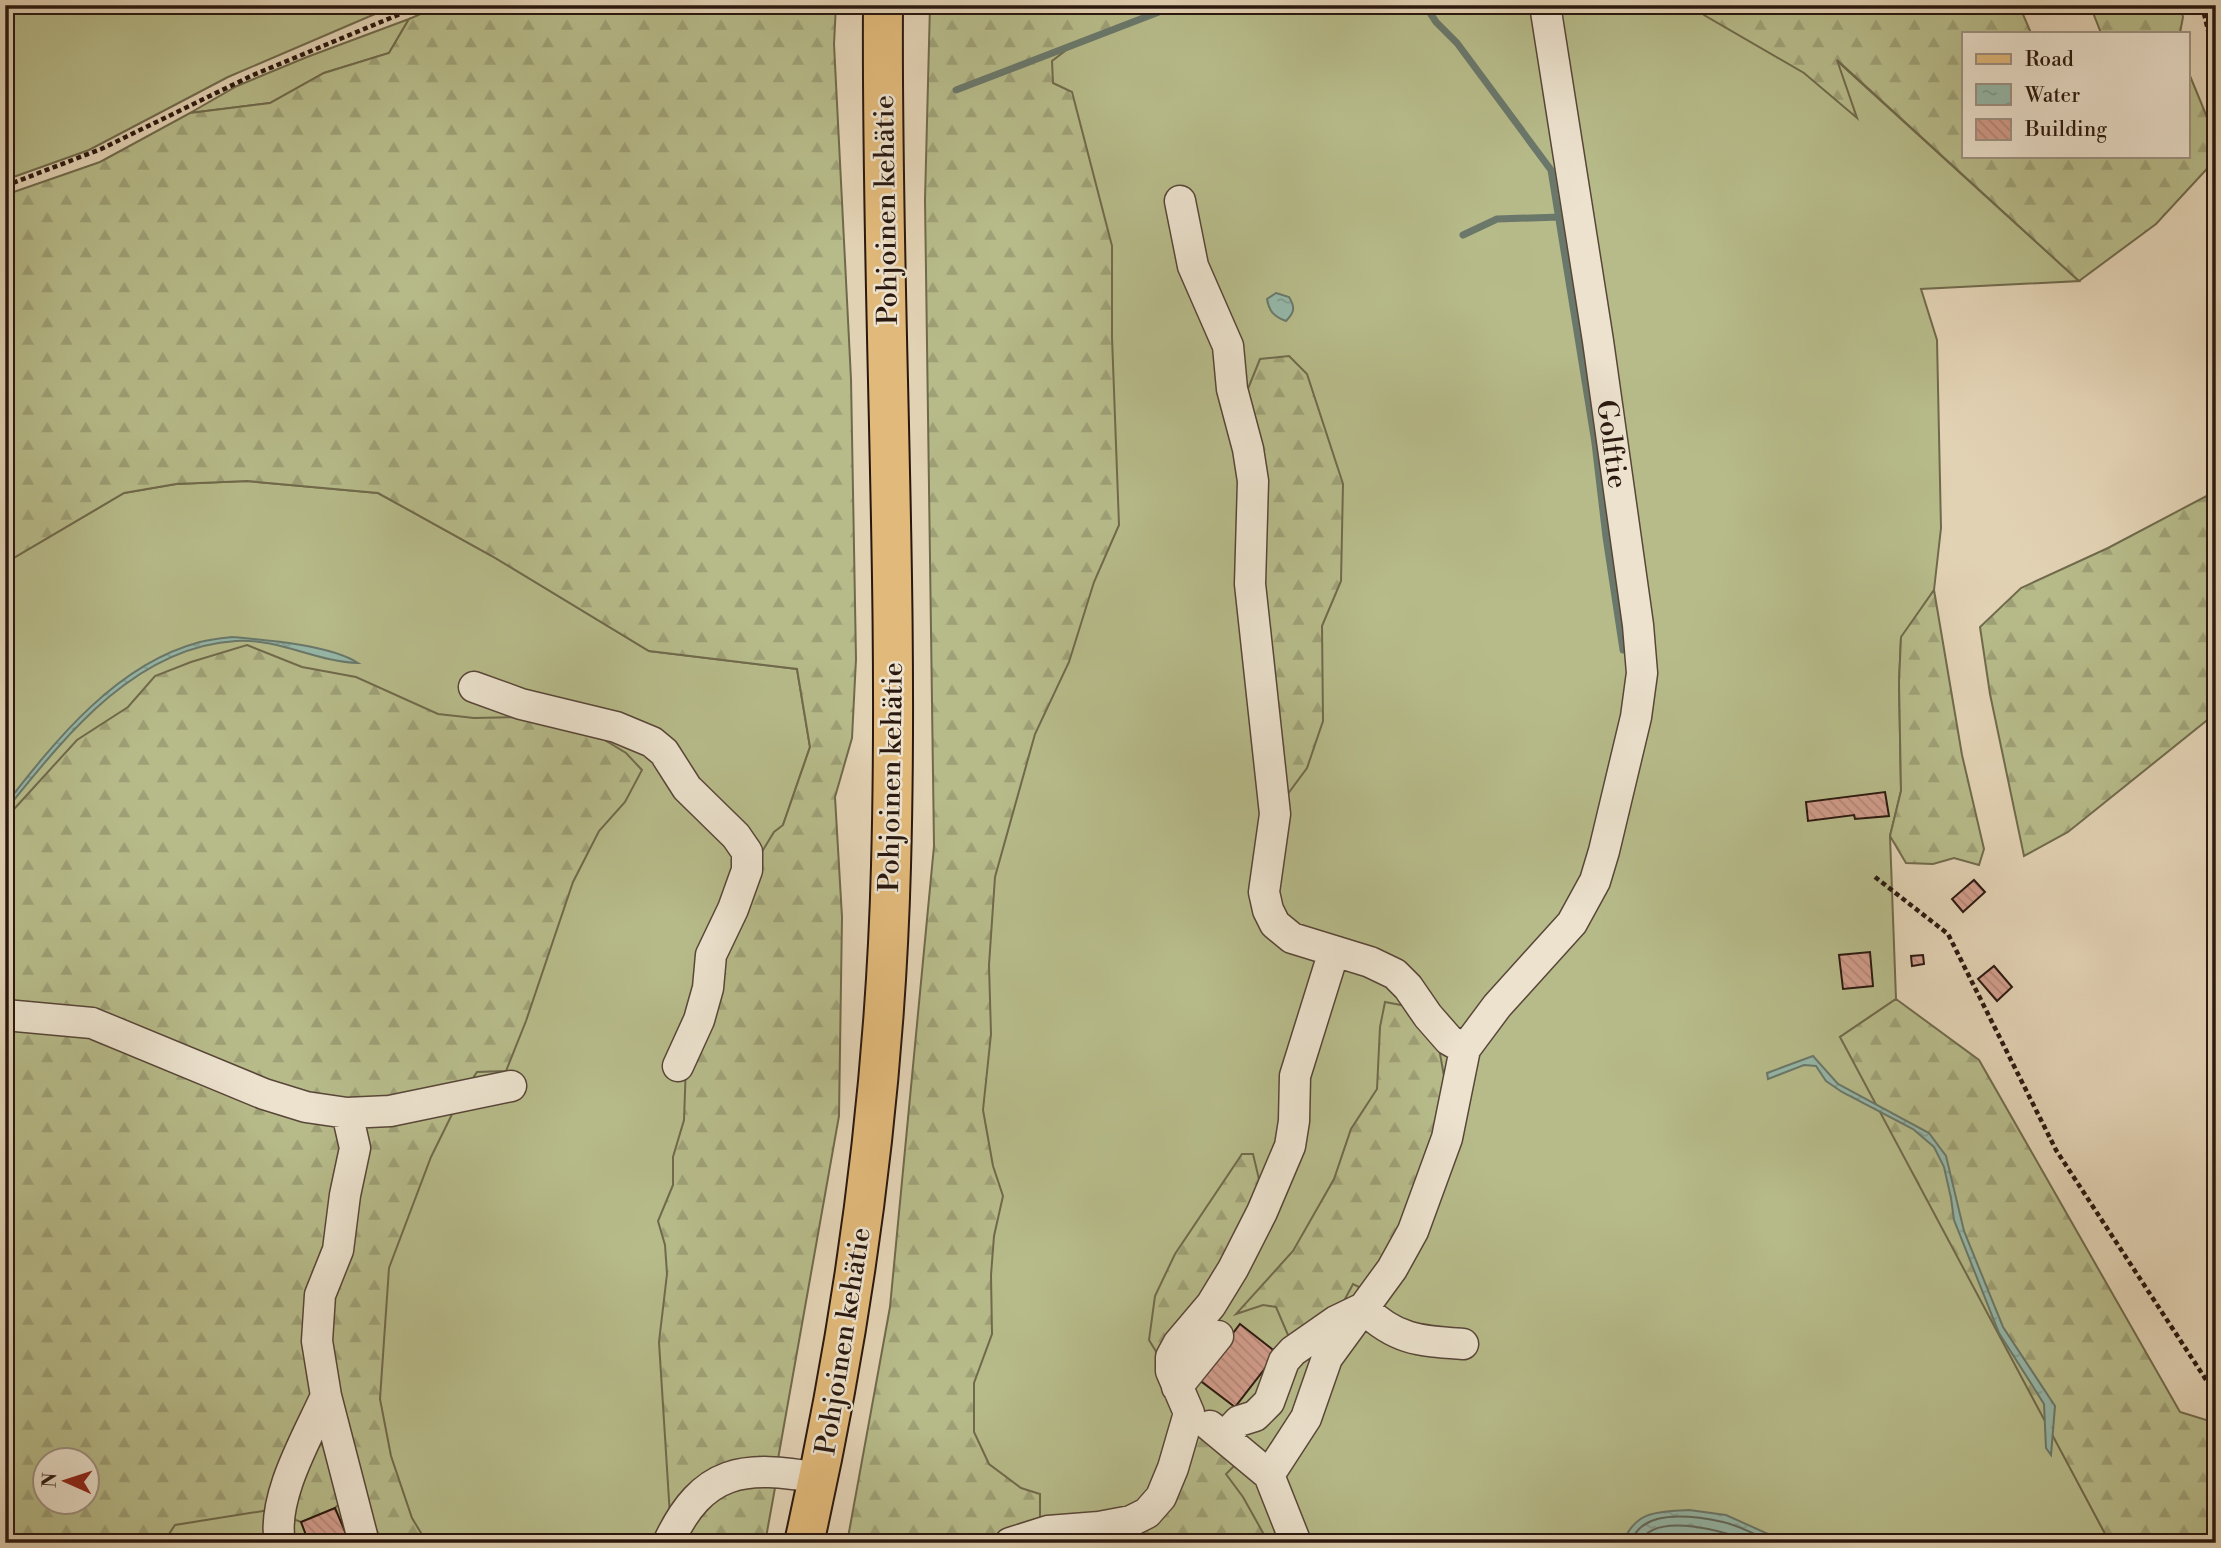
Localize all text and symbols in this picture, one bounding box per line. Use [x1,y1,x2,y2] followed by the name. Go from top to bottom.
[1962,32,2190,158] legend
[2025,47,2074,73] text: Road
[2024,83,2080,109] text: Water
[867,95,906,325] street label: Pohjoinen kehätie
[2024,117,2107,143] text: Building
[1588,398,1635,491] street label: Golftie
[872,662,911,892] street label: Pohjoinen kehätie
[808,1225,879,1457] street label: Pohjoinen kehätie
[32,1446,102,1516] north arrow
[38,1472,62,1488] text: N

